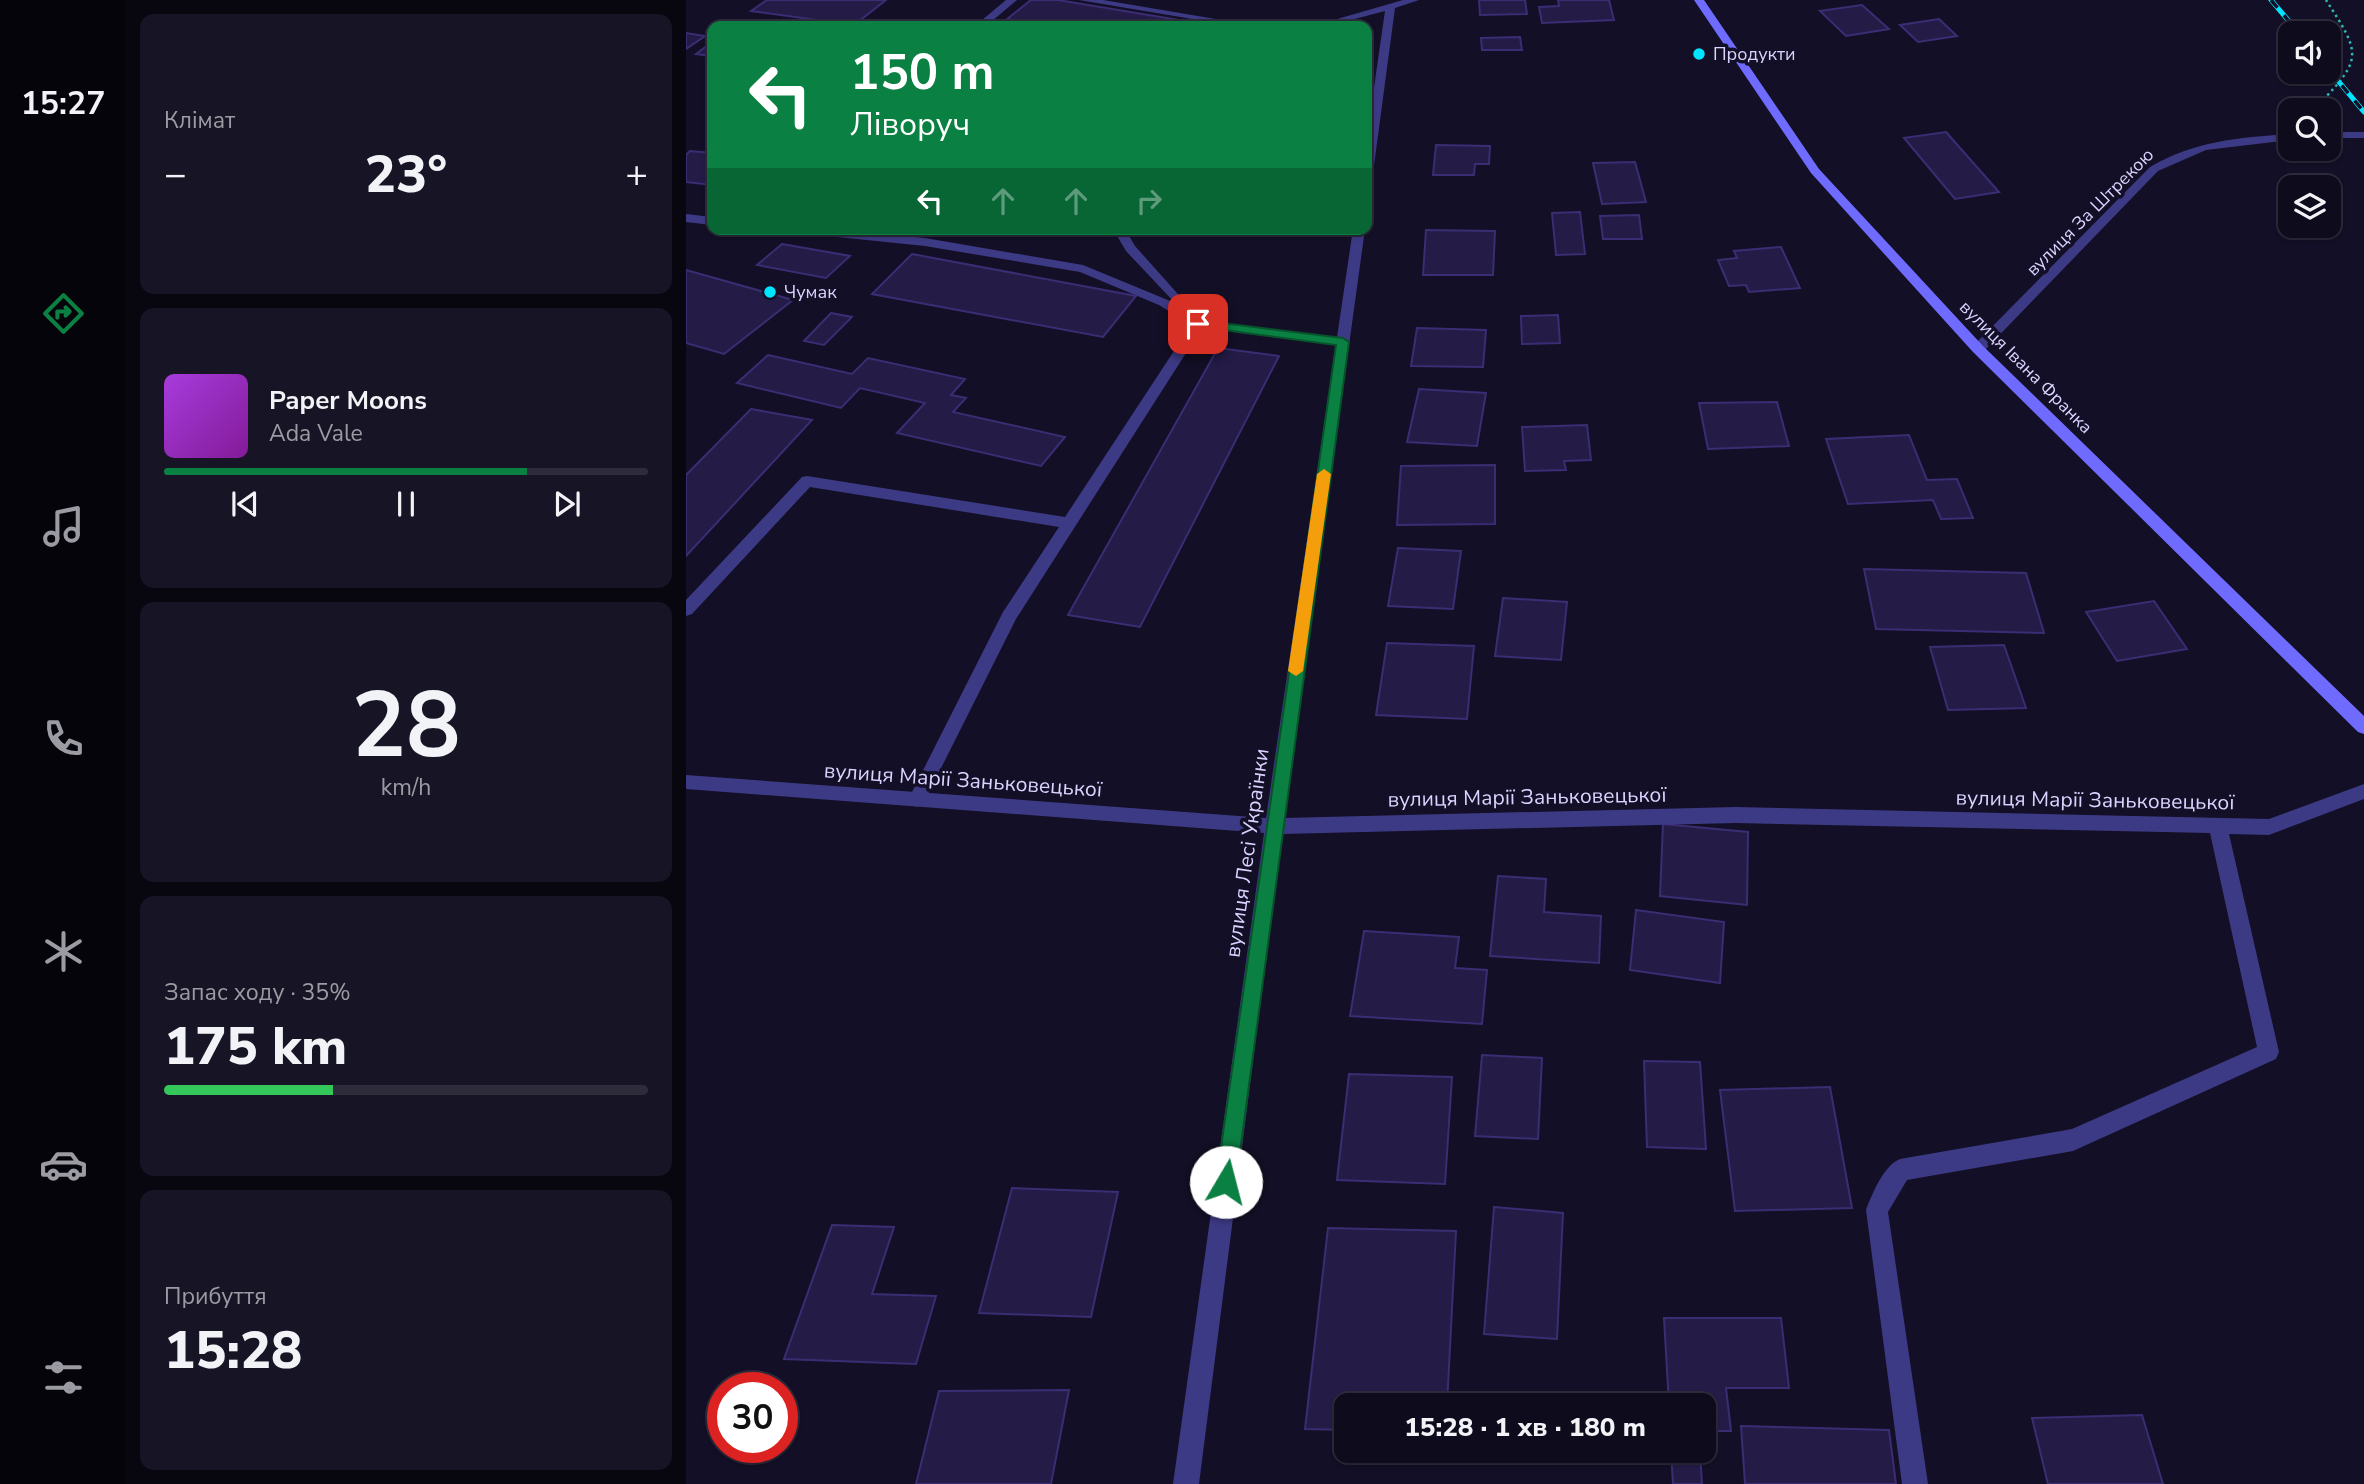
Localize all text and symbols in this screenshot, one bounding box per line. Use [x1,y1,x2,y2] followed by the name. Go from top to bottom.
[2278,21,2341,238] map controls
[2278,21,2341,84] button: sound
[850,39,994,106] text: 150 m
[1713,42,1796,66] place label: Продукти
[1691,46,1707,62] marker: Продукти
[735,49,826,140] icon: left
[21,82,105,125] text: 15:27
[2278,98,2341,161] button: search
[850,103,970,146] text: Ліворуч
[164,105,235,136] text: Клімат
[365,139,447,210] text: 23°
[2021,143,2159,281] street label: вулиця За Штрекою
[164,149,187,200] text: −
[625,149,648,200] text: +
[2278,175,2341,238] button: layers
[911,182,949,220] icon: left
[984,182,1022,220] icon: ahead
[1057,182,1095,220] icon: ahead
[1130,182,1168,220] icon: right
[784,280,837,304] place label: Чумак
[762,284,778,300] marker: Чумак
[39,289,88,338] icon: directions
[1168,294,1228,354] pin
[1954,295,2098,439] street label: вулиця Івана Франка
[1179,305,1217,343] icon: arrive
[269,383,427,418] text: Paper Moons
[269,418,363,449] text: Ada Vale
[226,485,264,523] icon: previous
[387,485,425,523] icon: pause
[548,485,586,523] icon: next
[39,502,88,551] icon: music
[351,664,461,788] text: 28
[39,714,88,763] icon: phone
[1218,747,1276,959] street label: вулиця Лесі Українки
[823,756,1104,804] street label: вулиця Марії Заньковецької
[381,772,431,803] text: km/h
[1387,781,1668,813] street label: вулиця Марії Заньковецької
[1955,784,2236,816] street label: вулиця Марії Заньковецької
[39,927,88,976] icon: climate
[164,977,351,1008] text: Запас ходу · 35%
[164,1011,347,1082] text: 175 km
[39,1140,88,1189] icon: car
[1189,1145,1263,1219] position arrow
[164,1281,267,1312] text: Прибуття
[164,1315,302,1386] text: 15:28
[39,1353,88,1402] icon: filters
[707,1372,798,1463] speed limit sign: 30
[1404,1410,1646,1445] text: 15:28 · 1 хв · 180 m

